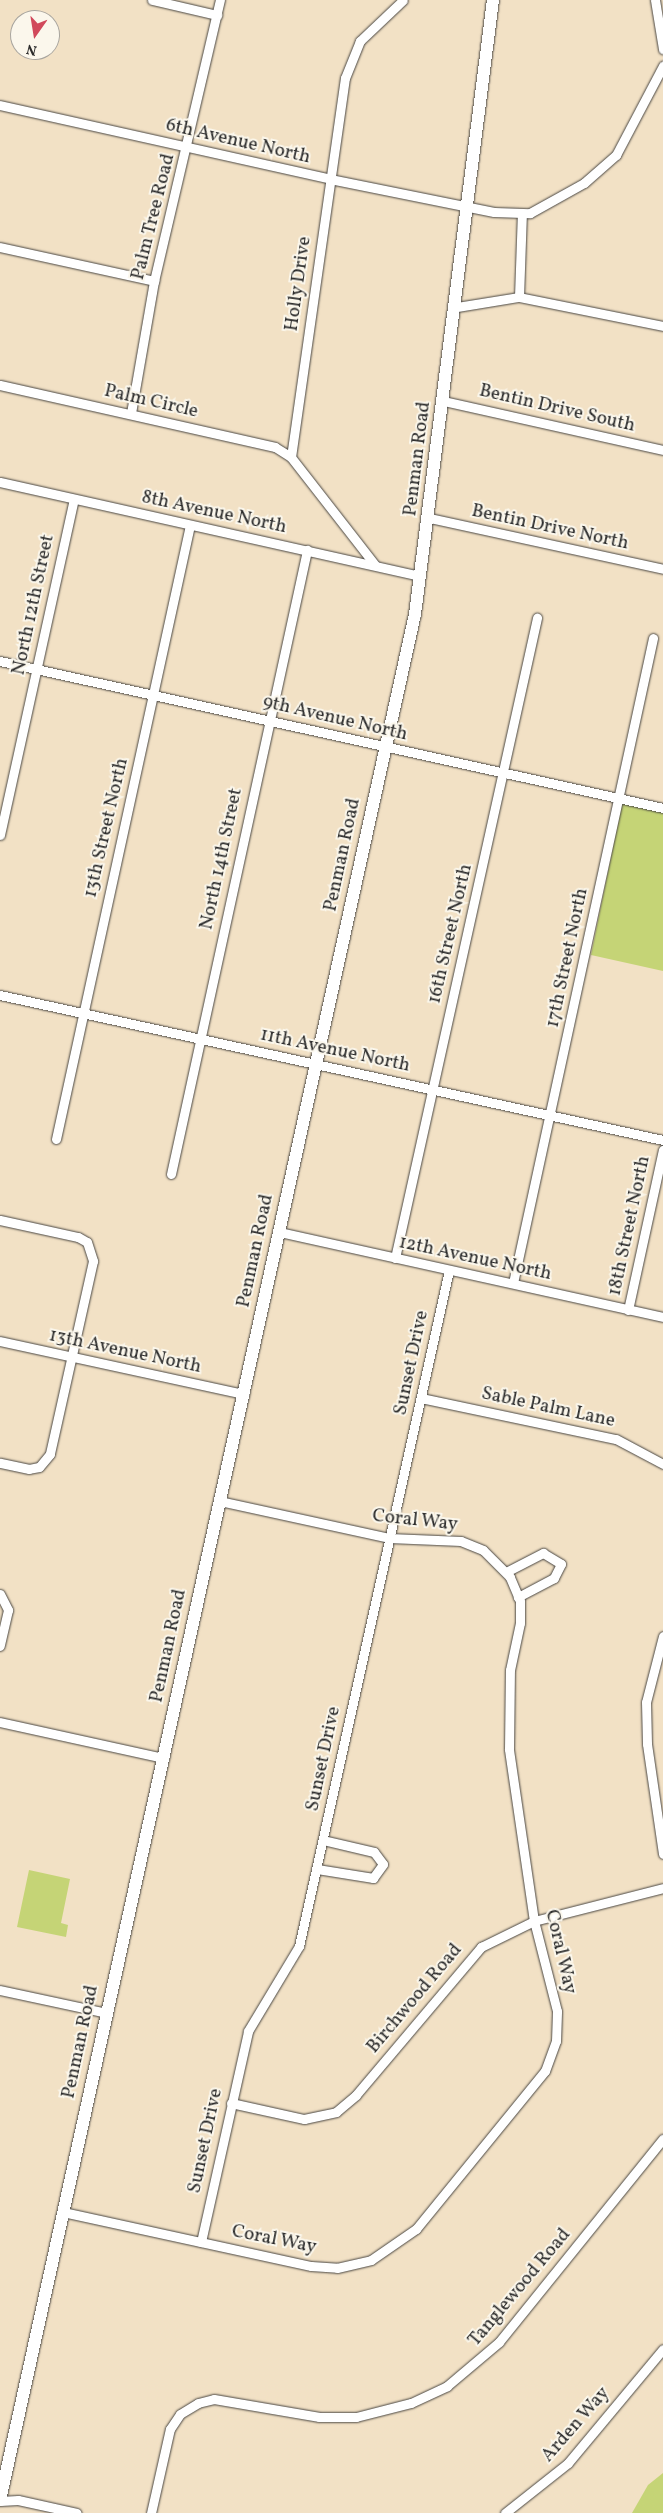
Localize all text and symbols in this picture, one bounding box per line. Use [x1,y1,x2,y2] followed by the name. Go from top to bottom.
[10,10,60,60] north arrow
[25,39,39,60] text: N
[164,114,312,170] street label: 6th Avenue North
[127,151,181,283] street label: Palm Tree Road
[281,235,317,333] street label: Holly Drive
[102,380,200,424] street label: Palm Circle
[477,380,637,438] street label: Bentin Drive South
[400,400,436,518] street label: Penman Road
[139,487,289,539] street label: 8th Avenue North
[469,500,631,556] street label: Bentin Drive North
[8,533,60,677] street label: North 12th Street
[260,691,410,747] street label: 9th Avenue North
[80,756,134,900] street label: 13th Street North
[196,786,248,932] street label: North 14th Street
[320,796,366,914] street label: Penman Road
[424,862,478,1006] street label: 16th Street North
[542,886,594,1030] street label: 17th Street North
[258,1024,412,1078] street label: 11th Avenue North
[604,1154,656,1298] street label: 18th Street North
[233,1192,279,1310] street label: Penman Road
[397,1232,553,1286] street label: 12th Avenue North
[390,1309,434,1417] street label: Sunset Drive
[47,1325,203,1379] street label: 13th Avenue North
[479,1383,617,1433] street label: Sable Palm Lane
[371,1505,459,1537] street label: Coral Way
[146,1587,192,1705] street label: Penman Road
[302,1705,346,1813] street label: Sunset Drive
[539,1907,581,1997] street label: Coral Way
[362,1939,468,2059] street label: Birchwood Road
[58,1983,104,2101] street label: Penman Road
[184,2087,228,2195] street label: Sunset Drive
[229,2221,319,2259] street label: Coral Way
[464,2224,576,2352] street label: Tanglewood Road
[537,2382,615,2468] street label: Arden Way

